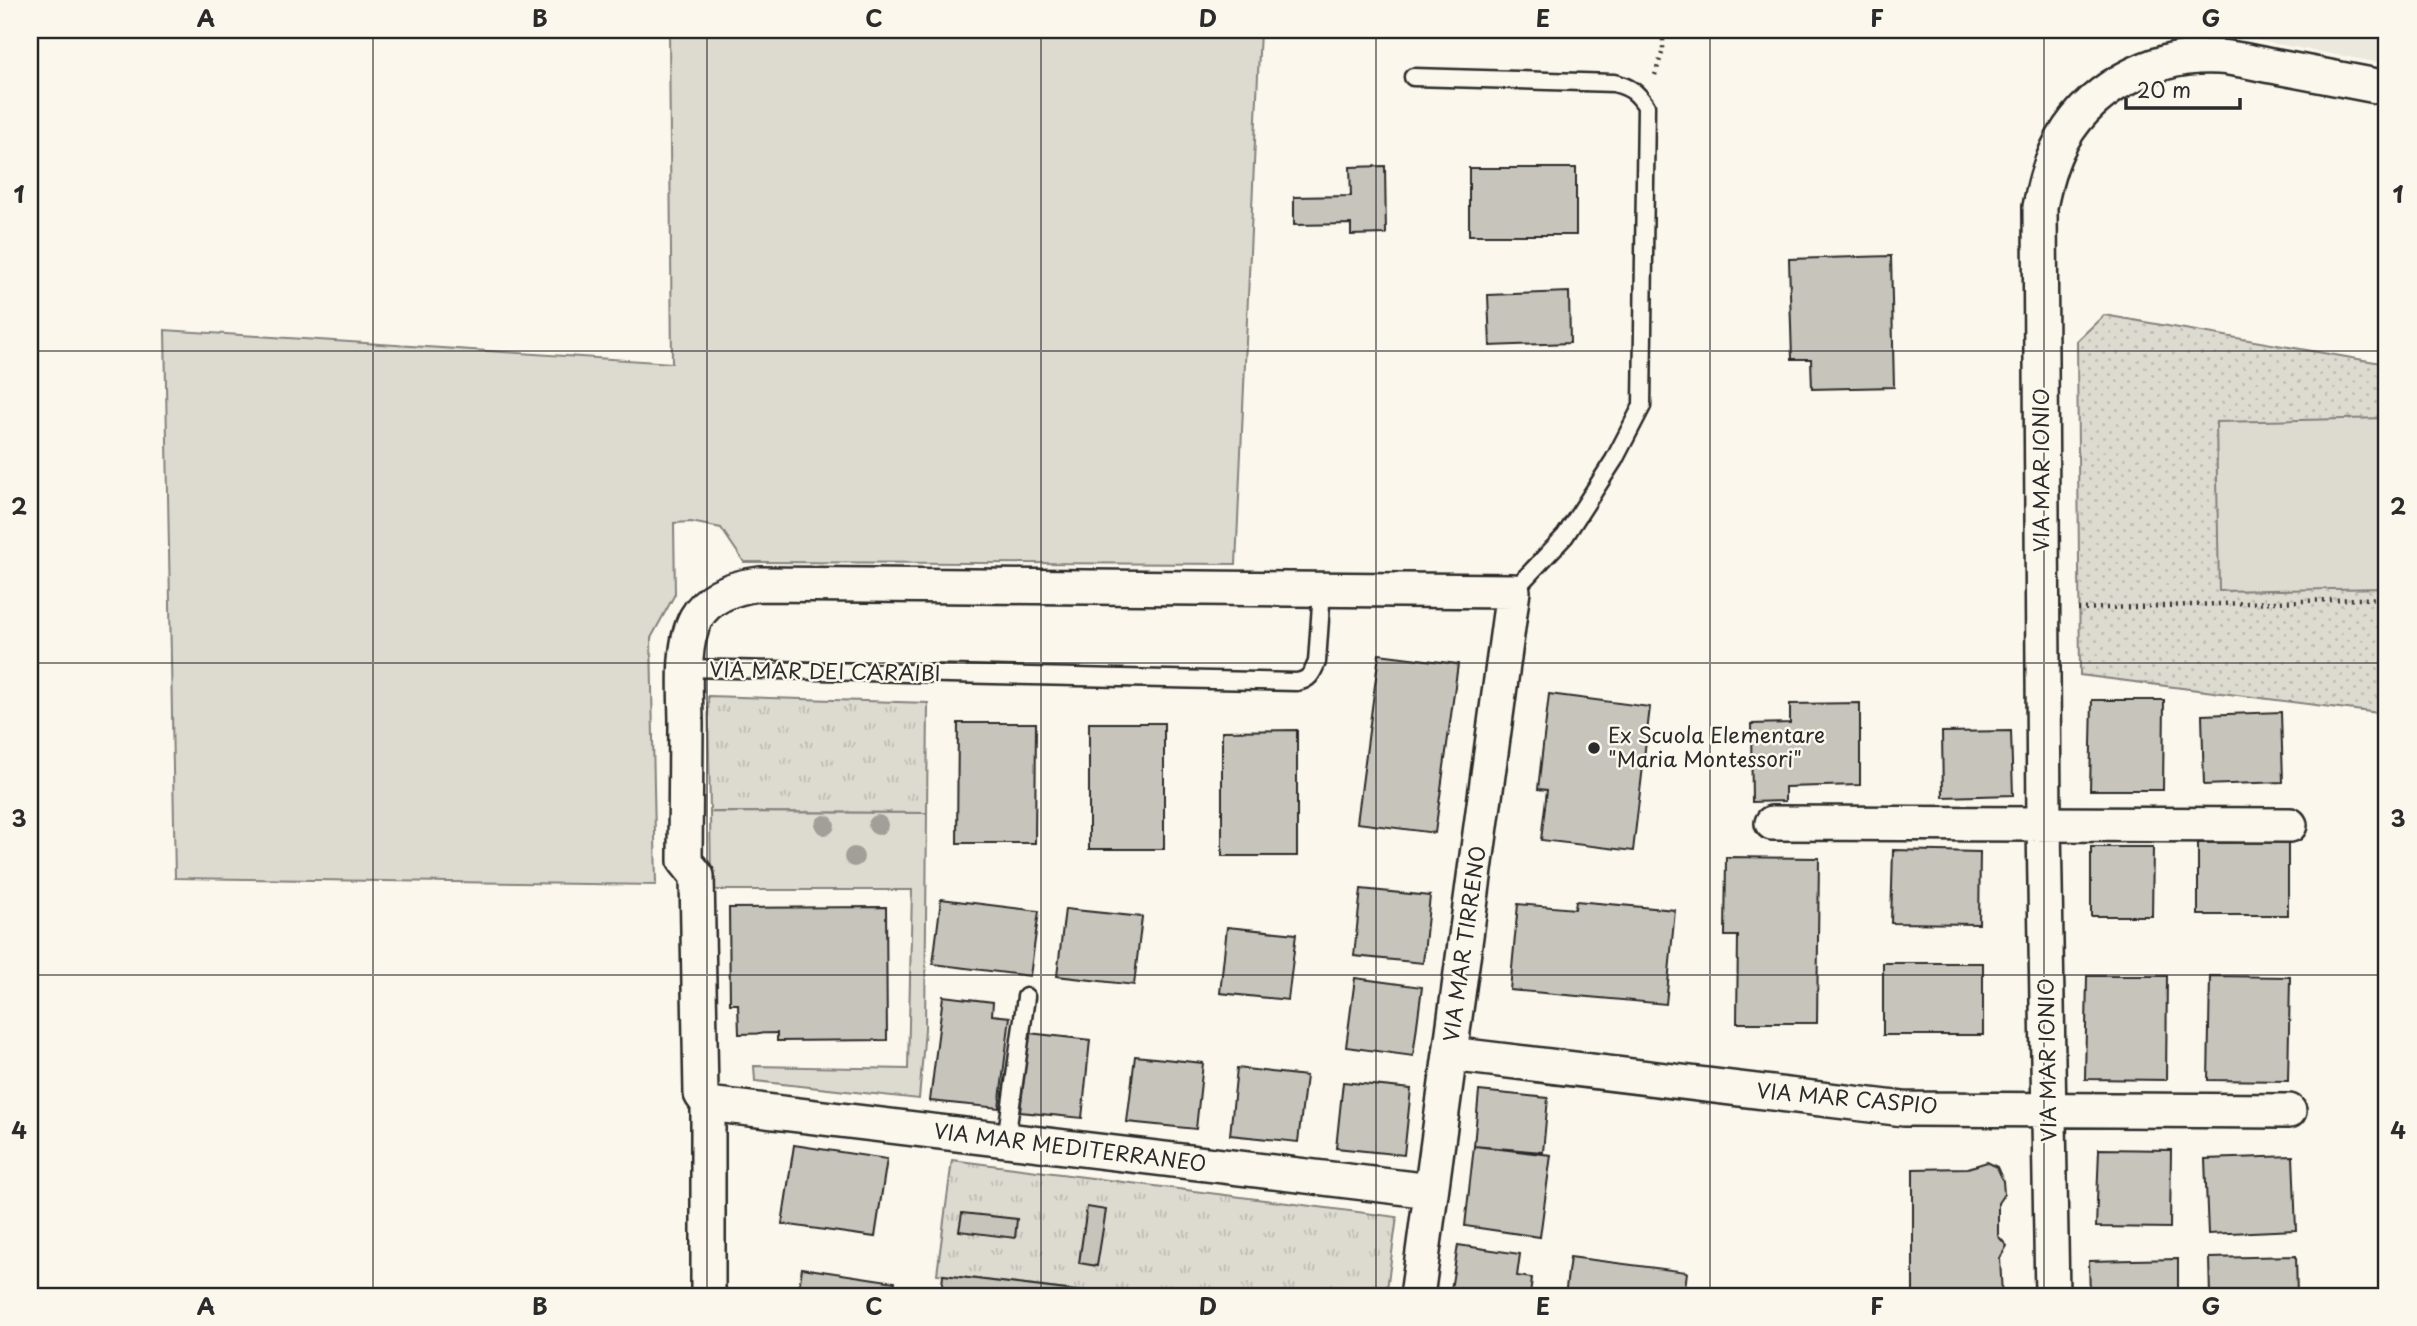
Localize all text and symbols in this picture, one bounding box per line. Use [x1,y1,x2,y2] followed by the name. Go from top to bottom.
[197,0,215,35] text: A
[532,0,548,35] text: B
[865,0,883,35] text: C
[1199,0,1217,35] text: D
[1536,0,1550,35] text: E
[1870,0,1884,35] text: F
[2202,0,2220,35] text: G
[2126,66,2240,110] scale bar
[2137,73,2191,105] text: 20 m
[14,176,25,211] text: 1
[2393,176,2404,211] text: 1
[2024,388,2056,552] street label: VIA MAR IONIO
[11,488,27,523] text: 2
[2390,488,2406,523] text: 2
[709,652,941,688] street label: VIA MAR DEI CARAIBI
[1608,718,1825,774] place label: Ex Scuola Elementare "Maria Montessori"
[1586,740,1602,756] marker: Ex Scuola Elementare "Maria Montessori"
[11,800,27,835] text: 3
[2390,800,2406,835] text: 3
[1433,844,1493,1044] street label: VIA MAR TIRRENO
[2029,978,2063,1142] street label: VIA MAR IONIO
[1755,1073,1939,1121] street label: VIA MAR CASPIO
[11,1112,27,1147] text: 4
[2390,1112,2406,1147] text: 4
[932,1113,1208,1179] street label: VIA MAR MEDITERRANEO
[197,1288,215,1323] text: A
[532,1288,548,1323] text: B
[865,1288,883,1323] text: C
[1199,1288,1217,1323] text: D
[1536,1288,1550,1323] text: E
[1870,1288,1884,1323] text: F
[2202,1288,2220,1323] text: G

